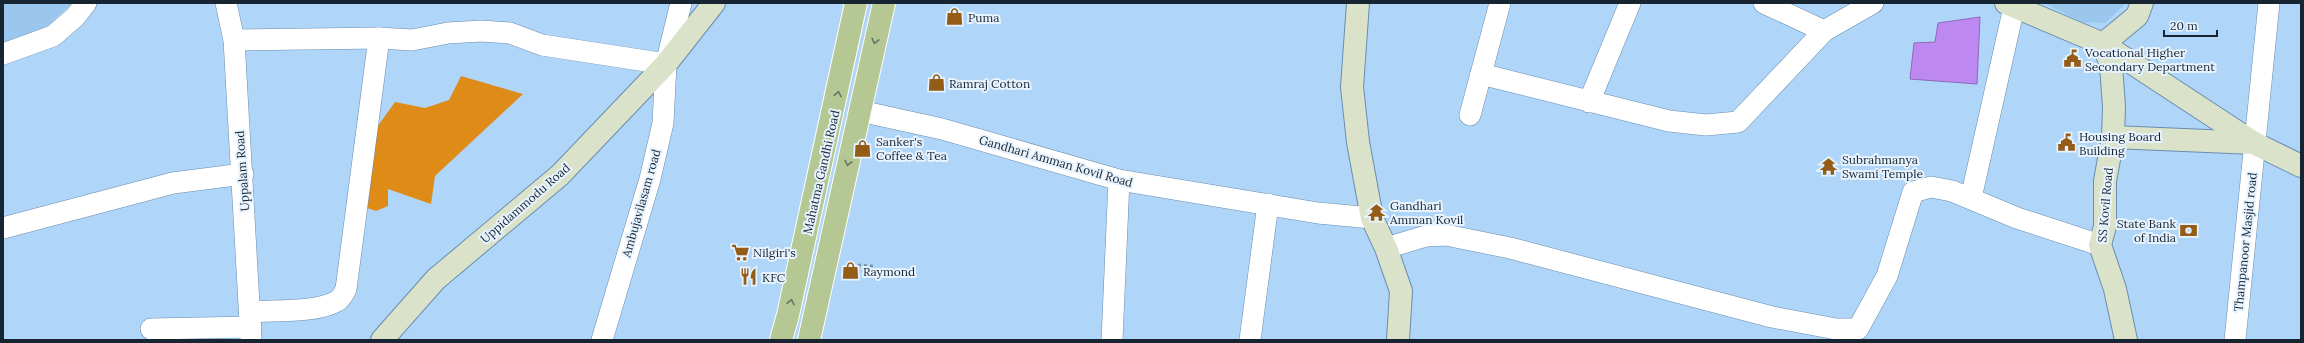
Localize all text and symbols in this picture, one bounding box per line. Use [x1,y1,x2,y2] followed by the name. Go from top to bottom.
[945,7,965,27] shop icon: Puma
[968,10,999,25] place label: Puma
[2164,12,2217,38] scale bar
[2170,18,2198,33] text: 20 m
[872,38,880,44] one-way arrow
[2084,45,2215,74] place label: Vocational Higher Secondary Department
[2062,49,2082,69] public building icon: Vocational Higher Secondary Department
[926,73,946,93] shop icon: Ramraj Cotton
[949,76,1030,91] place label: Ramraj Cotton
[833,90,842,97] one-way arrow
[799,109,843,235] street label: Mahatma Gandhi Road
[2079,129,2161,158] place label: Housing Board Building
[232,130,252,212] street label: Uppalam Road
[977,132,1135,190] street label: Gandhari Amman Kovil Road
[2056,133,2076,153] public building icon: Housing Board Building
[876,134,947,163] place label: Sanker's Coffee & Tea
[853,138,873,158] shop icon: Sanker's Coffee & Tea
[618,147,664,260] street label: Ambujavilasam road
[1842,152,1923,181] place label: Subrahmanya Swami Temple
[1819,156,1839,176] temple icon: Subrahmanya Swami Temple
[477,160,573,246] street label: Uppidammodu Road
[845,160,853,166] one-way arrow
[2094,167,2116,243] street label: SS Kovil Road
[2230,172,2260,312] street label: Thampanoor Masjid road
[1389,198,1463,227] place label: Gandhari Amman Kovil
[1367,202,1387,222] temple icon: Gandhari Amman Kovil
[2117,216,2177,245] place label: State Bank of India
[2179,220,2199,240] bank icon: State Bank of India
[730,242,750,262] supermarket icon: Nilgiri's
[753,245,796,260] place label: Nilgiri's
[840,261,860,281] shop icon: Raymond
[863,264,915,279] place label: Raymond
[739,267,759,287] restaurant icon: KFC
[762,270,786,285] place label: KFC
[787,299,795,306] one-way arrow

